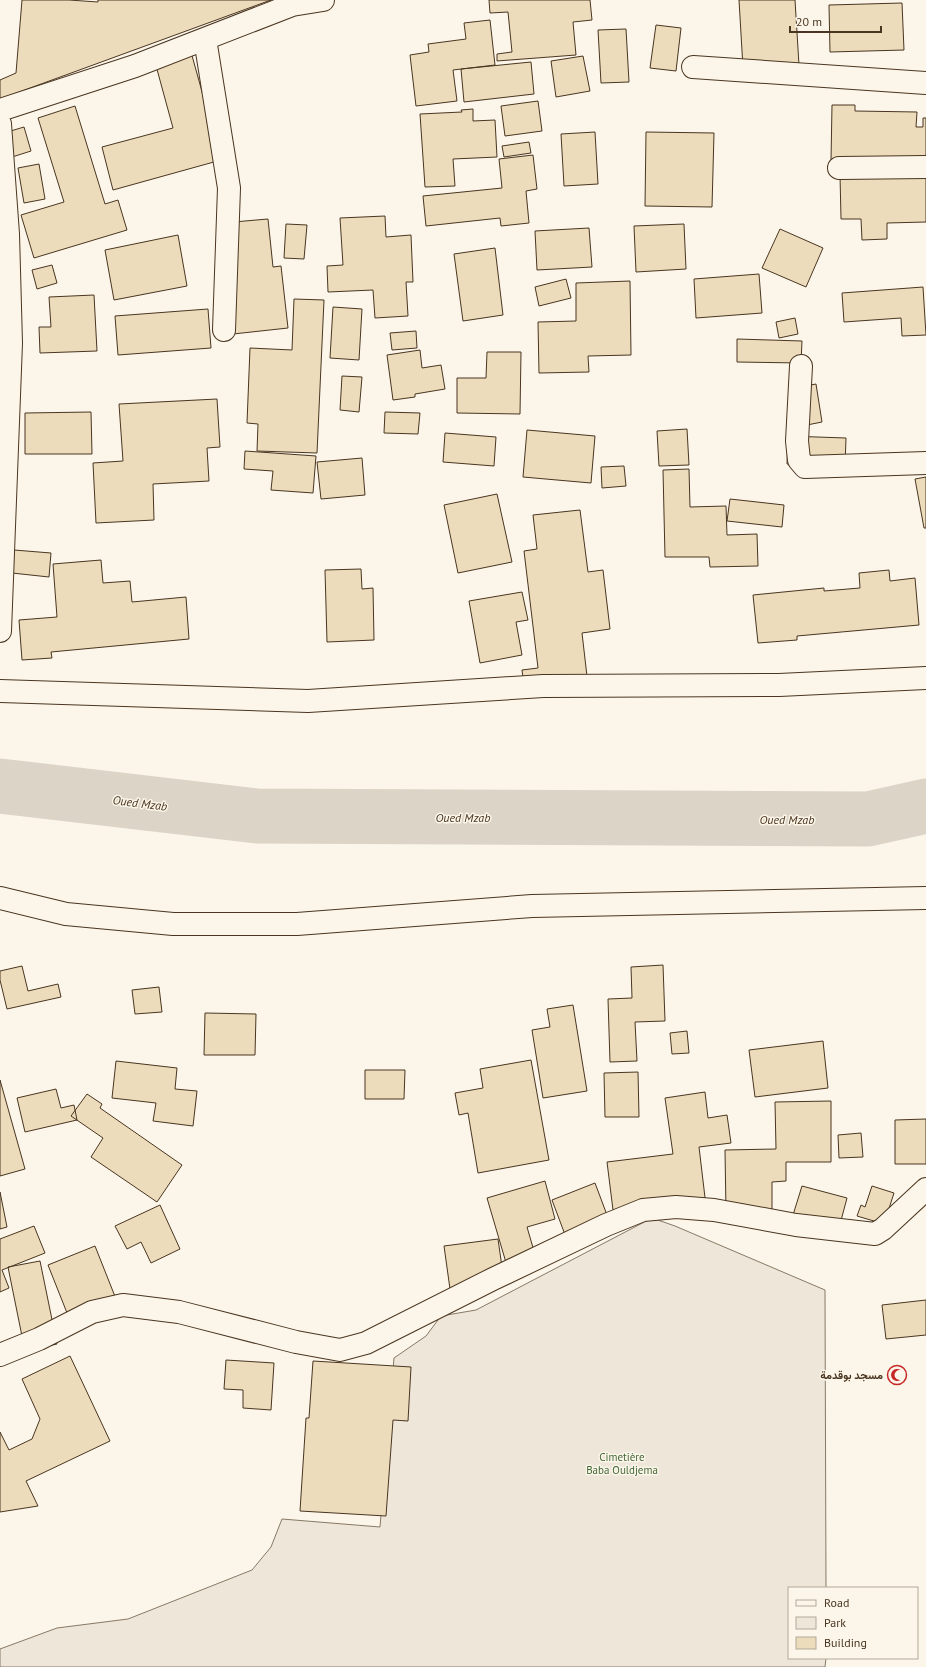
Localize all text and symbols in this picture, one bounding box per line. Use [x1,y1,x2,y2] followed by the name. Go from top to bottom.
[790,8,881,34] scale bar
[796,14,822,29] text: 20 m
[112,792,168,814] water label: Oued Mzab
[436,810,490,825] water label: Oued Mzab
[760,812,814,827] water label: Oued Mzab
[886,1364,908,1386] mosque icon: مسجد بوقدمة
[820,1368,883,1382] place label: مسجد بوقدمة
[586,1450,658,1477] park label: Cimetière Baba Ouldjema
[788,1587,918,1659] legend
[824,1595,849,1610] text: Road
[824,1615,846,1630] text: Park
[824,1635,867,1650] text: Building

